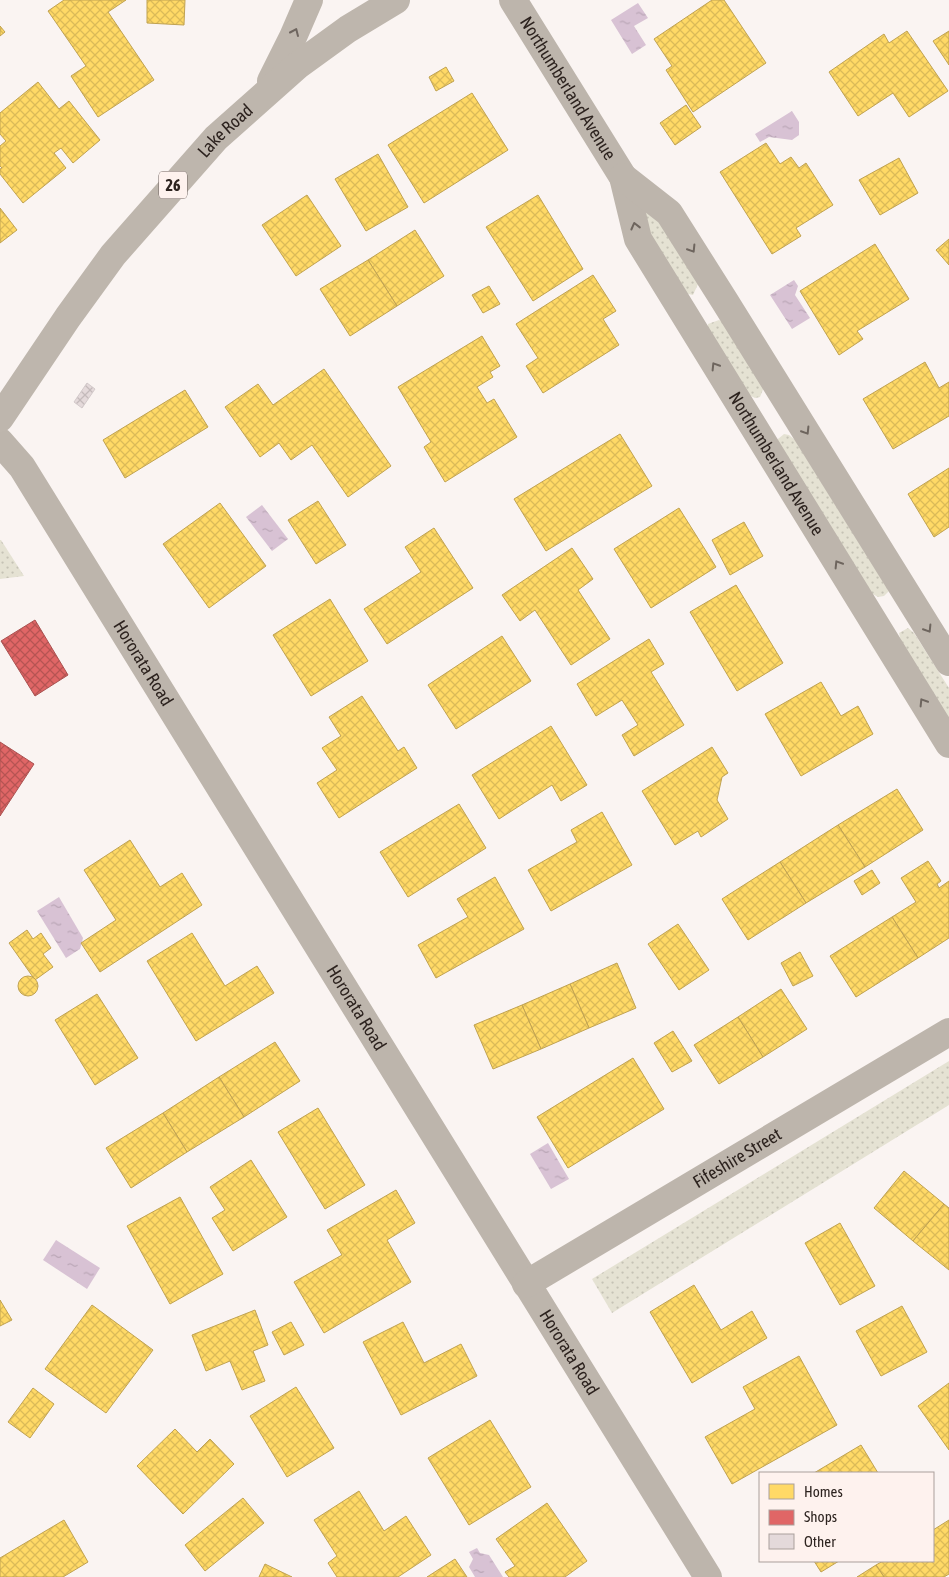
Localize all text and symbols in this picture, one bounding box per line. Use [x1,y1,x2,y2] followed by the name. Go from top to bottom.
[516,13,621,164] street label: Northumberland Avenue
[289,28,300,37] one-way arrow
[193,99,257,161] street label: Lake Road
[159,172,187,198] road number: 26
[630,222,641,231] one-way arrow
[685,244,695,253] one-way arrow
[712,363,722,372] one-way arrow
[725,388,829,539] street label: Northumberland Avenue
[799,426,809,435] one-way arrow
[834,561,844,570] one-way arrow
[109,616,178,710] street label: Hororata Road
[922,623,932,632] one-way arrow
[920,699,930,708] one-way arrow
[322,961,391,1054] street label: Hororata Road
[689,1123,785,1192] street label: Fifeshire Street
[535,1305,604,1399] street label: Hororata Road
[759,1472,934,1562] legend
[804,1483,843,1500] text: Homes
[804,1508,837,1525] text: Shops
[804,1533,836,1550] text: Other

